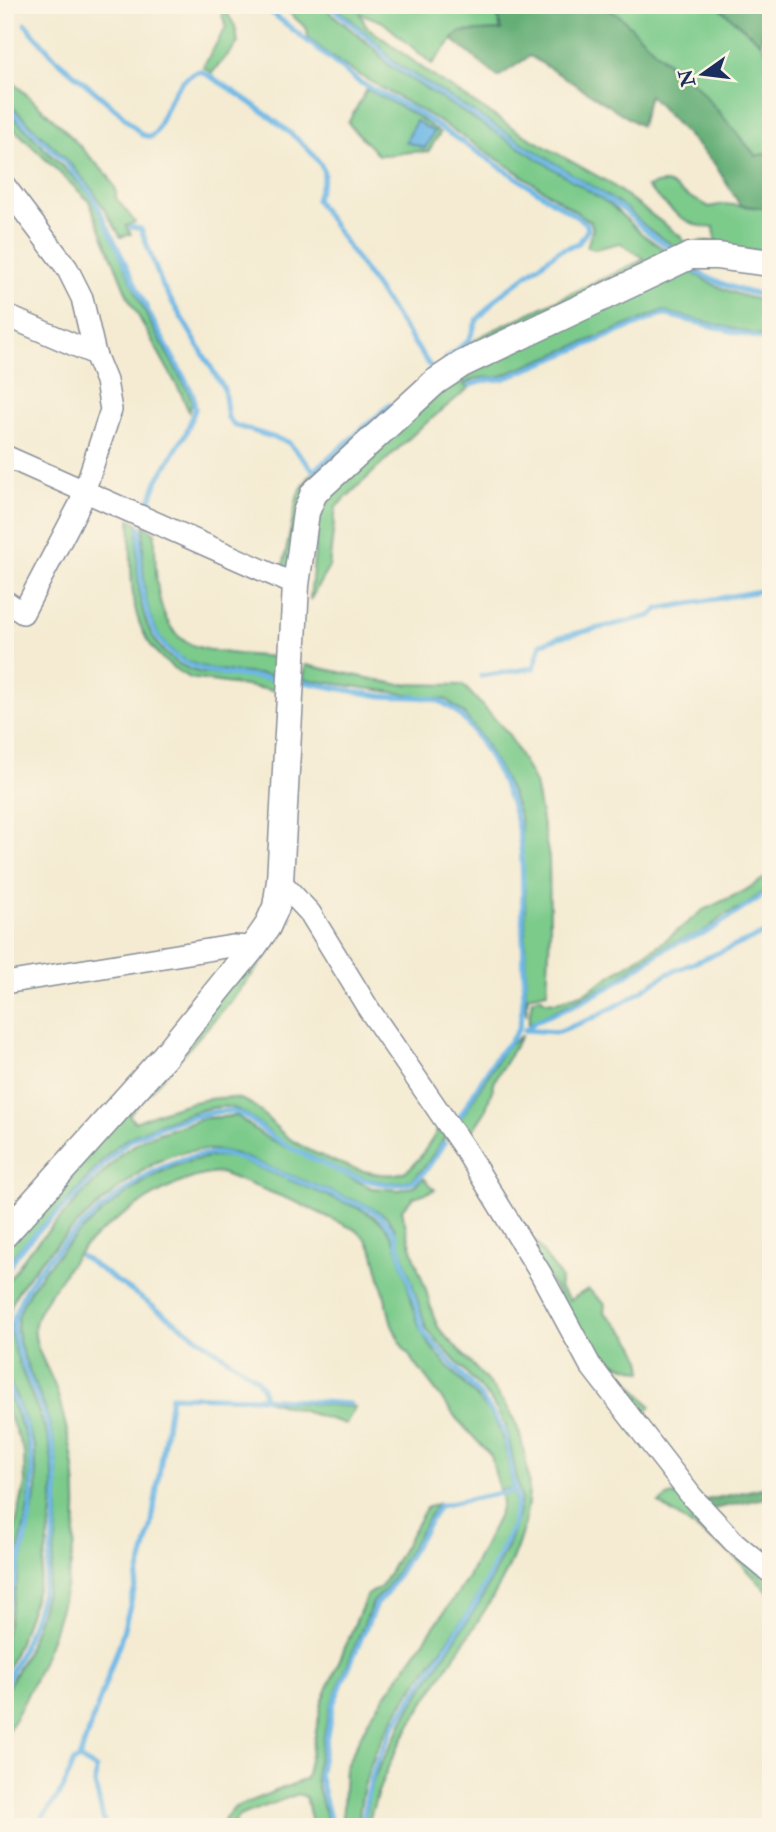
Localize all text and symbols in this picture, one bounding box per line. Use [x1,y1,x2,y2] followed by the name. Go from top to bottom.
[668,38,738,108] north arrow
[674,66,701,90] text: N

